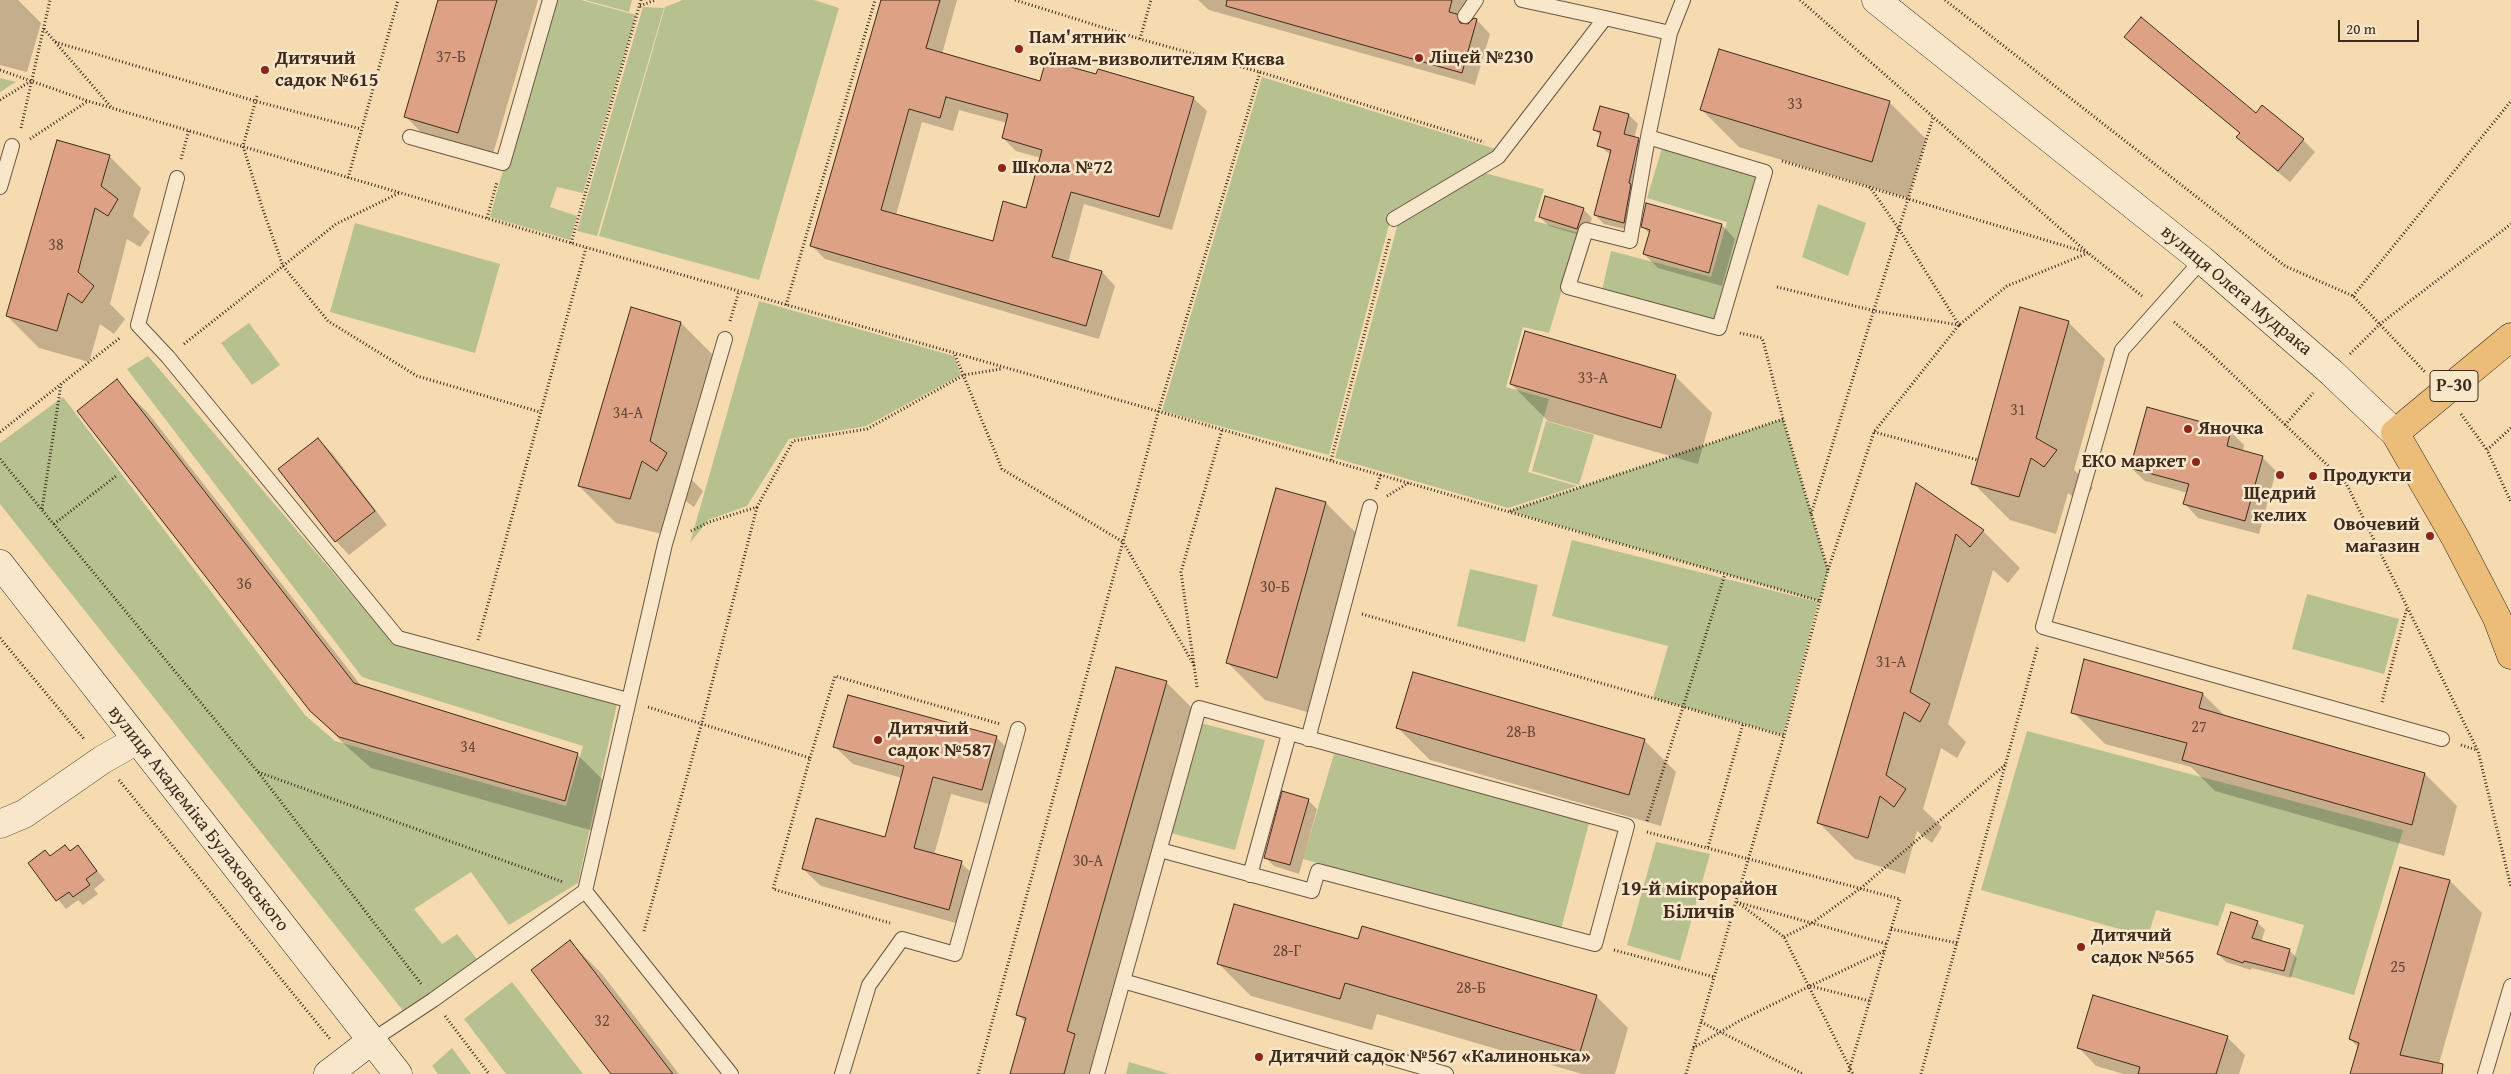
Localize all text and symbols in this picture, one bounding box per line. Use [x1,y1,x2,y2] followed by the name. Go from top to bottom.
[2341,10,2422,42] scale bar
[2346,18,2376,39] text: 20 m
[1029,27,1285,71] place label: Пам'ятник воїнам-визволителям Києва
[1013,43,1025,55] marker: Пам'ятник воїнам-визволителям Києва
[1429,47,1533,69] place label: Ліцей №230
[275,48,379,92] place label: Дитячий садок №615
[436,48,466,68] house number: 37-Б
[1413,52,1425,64] marker: Ліцей №230
[259,64,271,76] marker: Дитячий садок №615
[1787,95,1803,115] house number: 33
[1012,157,1113,179] place label: Школа №72
[996,162,1008,174] marker: Школа №72
[2156,221,2316,361] street label: вулиця Олега Мудрака
[48,236,64,256] house number: 38
[1578,369,1608,389] house number: 33-А
[2430,371,2478,402] road number: Р-30
[2010,401,2026,421] house number: 31
[613,404,643,424] house number: 34-А
[2198,418,2263,440] place label: Яночка
[2182,423,2194,435] marker: Яночка
[2082,451,2186,473] place label: ЕКО маркет
[2190,456,2202,468] marker: ЕКО маркет
[2323,465,2411,487] place label: Продукти
[2274,469,2286,481] marker: Щедрий келих
[2307,470,2319,482] marker: Продукти
[2244,483,2316,527] place label: Щедрий келих
[2334,514,2420,558] place label: Овочевий магазин
[2424,530,2436,542] marker: Овочевий магазин
[236,575,252,595] house number: 36
[1260,578,1290,598] house number: 30-Б
[1876,653,1906,673] house number: 31-А
[103,701,293,937] street label: вулиця Академіка Булаховського
[888,718,992,762] place label: Дитячий садок №587
[2191,718,2207,738] house number: 27
[1506,723,1536,743] house number: 28-В
[872,734,884,746] marker: Дитячий садок №587
[460,738,476,758] house number: 34
[1073,852,1103,872] house number: 30-А
[1621,878,1777,925] district label: 19-й мікрорайон Біличів
[2091,925,2195,969] place label: Дитячий садок №565
[2075,941,2087,953] marker: Дитячий садок №565
[1273,942,1301,962] house number: 28-Г
[2390,958,2406,978] house number: 25
[1456,979,1486,999] house number: 28-Б
[594,1012,610,1032] house number: 32
[1269,1046,1591,1068] place label: Дитячий садок №567 «Калинонька»
[1253,1051,1265,1063] marker: Дитячий садок №567 «Калинонька»

